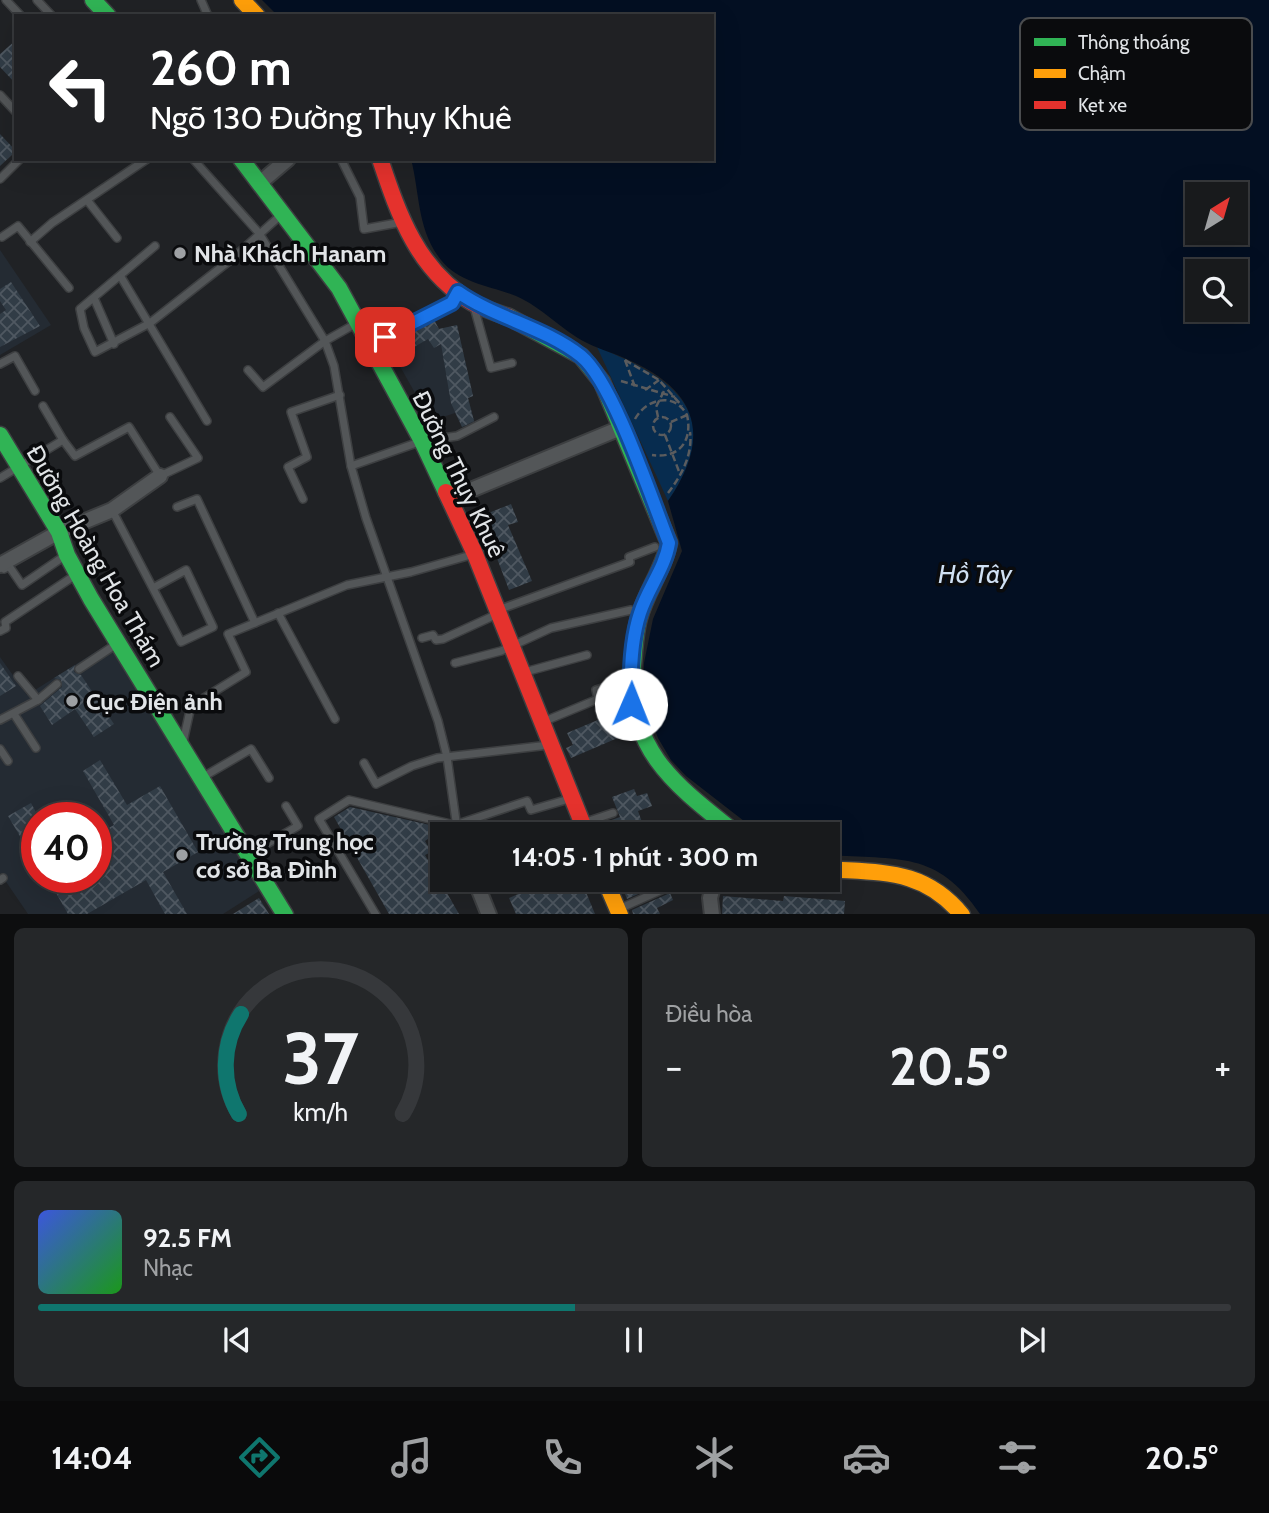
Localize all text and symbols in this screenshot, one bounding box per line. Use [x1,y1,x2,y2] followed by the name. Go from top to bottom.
[1020,18,1252,130] legend
[1078,31,1190,54] text: Thông thoáng
[150,38,292,97] text: 260 m
[35,42,126,133] icon: left
[1078,62,1126,85] text: Chậm
[1078,94,1127,117] text: Kẹt xe
[150,98,512,137] text: Ngõ 130 Đường Thụy Khuê
[1185,182,1248,245] north arrow
[1185,182,1248,322] map controls
[194,239,386,268] place label: Nhà Khách Hanam
[172,245,188,261] marker: Nhà Khách Hanam
[1185,259,1248,322] button: search
[355,307,415,367] pin
[366,318,404,356] icon: arrive
[406,386,512,562] street label: Đường Thụy Khuê
[21,440,171,672] street label: Đường Hoàng Hoa Thám
[938,558,1013,590] water label: Hồ Tây
[594,667,668,741] position arrow
[86,687,223,716] place label: Cục Điện ảnh
[64,693,80,709] marker: Cục Điện ảnh
[21,802,112,893] speed limit sign: 40
[196,827,374,884] place label: Trường Trung học cơ sở Ba Đình
[512,841,758,873] text: 14:05 · 1 phút · 300 m
[174,847,190,863] marker: Trường Trung học cơ sở Ba Đình
[666,1000,752,1028] text: Điều hòa
[283,1014,359,1102] text: 37
[889,1035,1007,1098] text: 20.5°
[666,1043,682,1090] text: −
[1214,1043,1231,1090] text: +
[293,1096,348,1126] text: km/h
[143,1222,232,1254] text: 92.5 FM
[143,1254,193,1282] text: Nhạc
[218,1321,256,1359] icon: previous
[615,1321,653,1359] icon: pause
[1013,1321,1051,1359] icon: next
[235,1433,284,1482] icon: directions
[387,1433,436,1482] icon: music
[538,1433,587,1482] icon: phone
[690,1433,739,1482] icon: climate
[842,1433,891,1482] icon: car
[993,1433,1042,1482] icon: filters
[51,1438,133,1477] text: 14:04
[1145,1438,1218,1477] text: 20.5°

